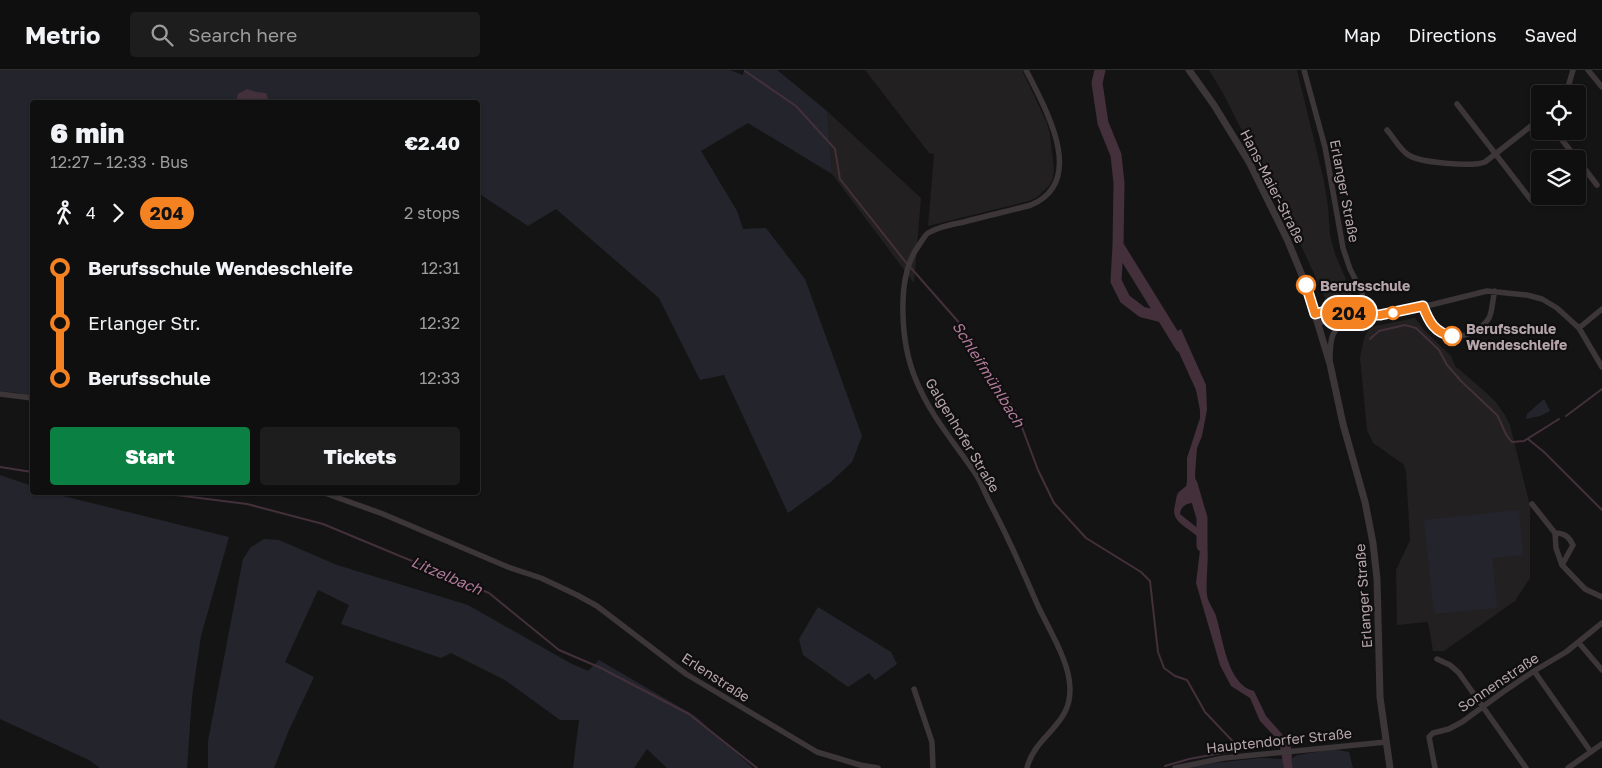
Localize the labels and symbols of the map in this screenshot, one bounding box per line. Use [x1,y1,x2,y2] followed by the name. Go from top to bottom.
[1237,126,1309,246] street label: Hans-Maier-Straße
[1327,138,1363,244] street label: Erlanger Straße
[1296,275,1316,295] marker: Berufsschule
[1320,277,1410,294] place label: Berufsschule
[1320,297,1378,329] line badge: 204
[1386,306,1400,320] unlabelled marker
[949,318,1029,431] water label: Schleifmühlbach
[1466,320,1567,353] place label: Berufsschule Wendeschleife
[1442,326,1462,346] marker: Berufsschule Wendeschleife
[922,375,1004,495] street label: Galgenhofer Straße
[1351,543,1375,649] street label: Erlanger Straße
[409,552,486,598] water label: Litzelbach
[679,649,753,705] street label: Erlenstraße
[1454,649,1542,715] street label: Sonnenstraße
[1205,724,1353,756] street label: Hauptendorfer Straße

